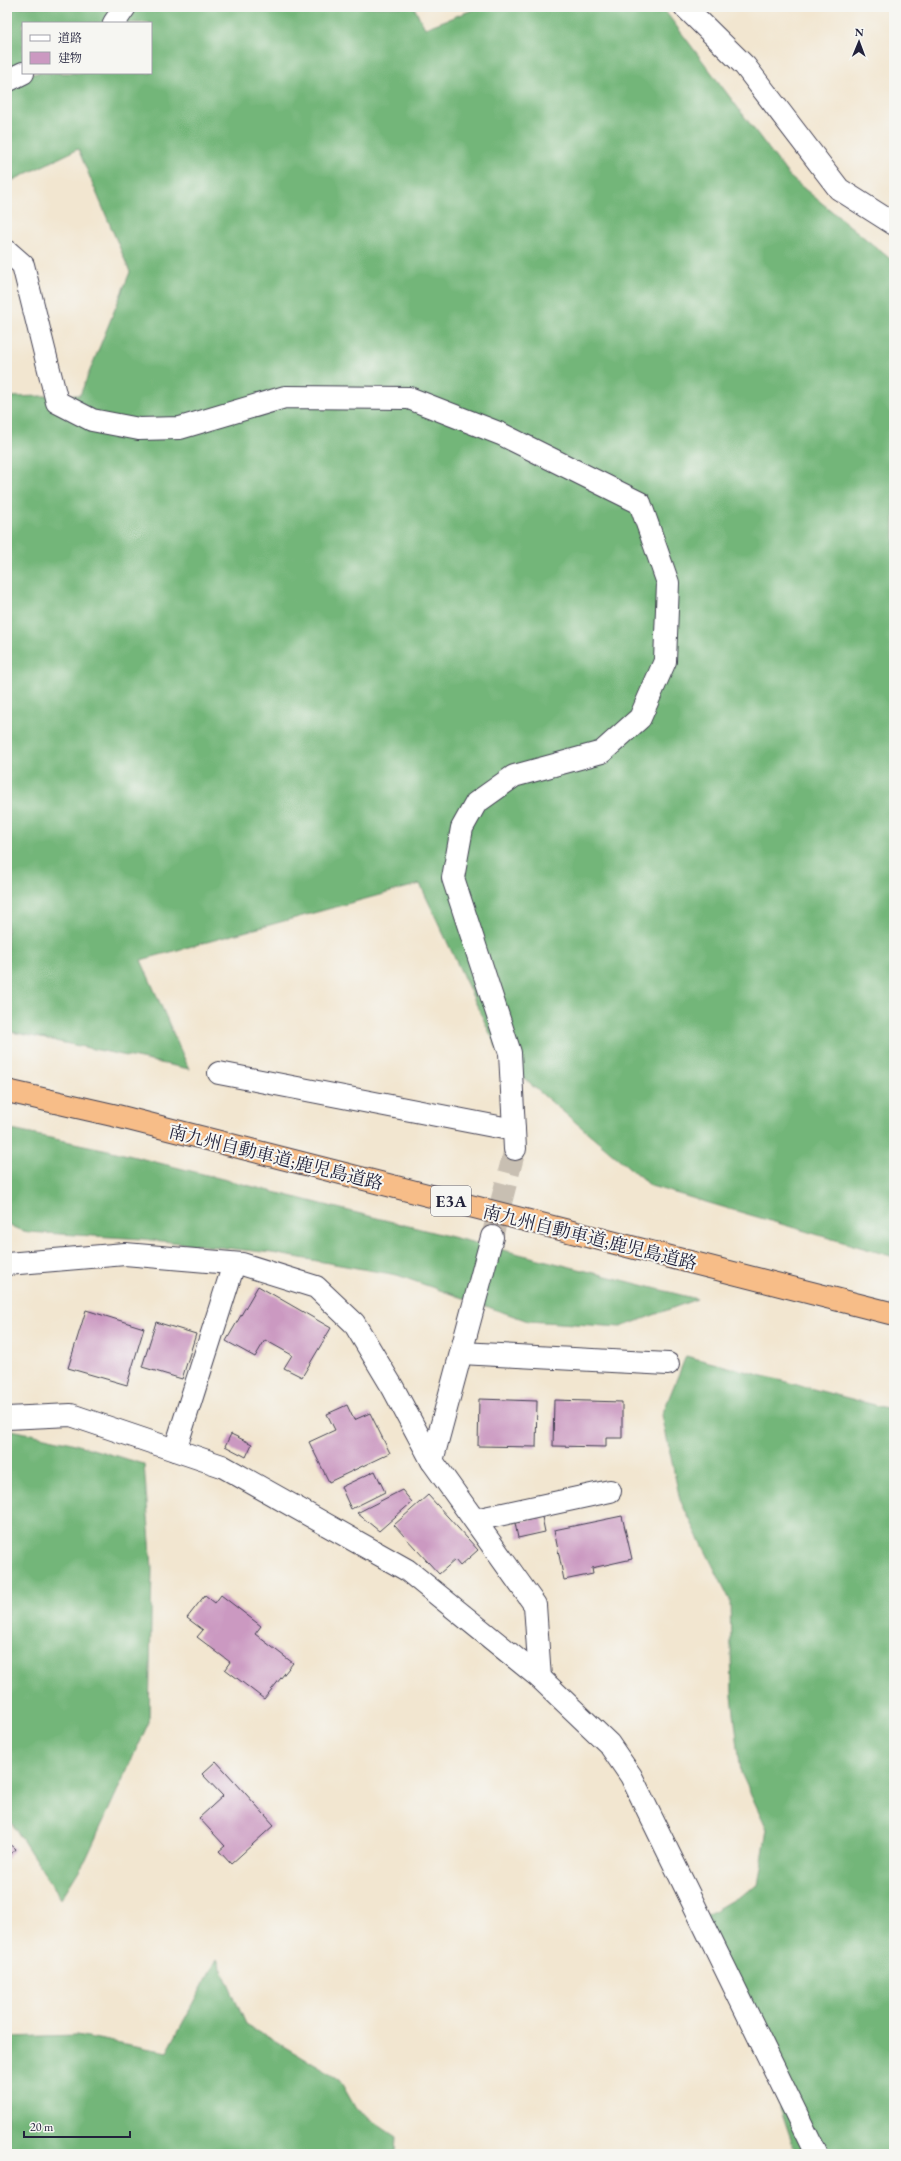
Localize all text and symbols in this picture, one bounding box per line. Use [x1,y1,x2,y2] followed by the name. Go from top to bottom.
[22,22,152,74] legend
[839,22,879,62] north arrow
[855,25,864,39] text: N
[58,30,82,46] text: 道路
[58,50,82,66] text: 建物
[166,1119,386,1195] street label: 南九州自動車道;鹿児島道路
[431,1186,471,1216] road number: E3A
[480,1199,700,1275] street label: 南九州自動車道;鹿児島道路
[24,2113,130,2139] scale bar
[30,2119,54,2135] text: 20 m

